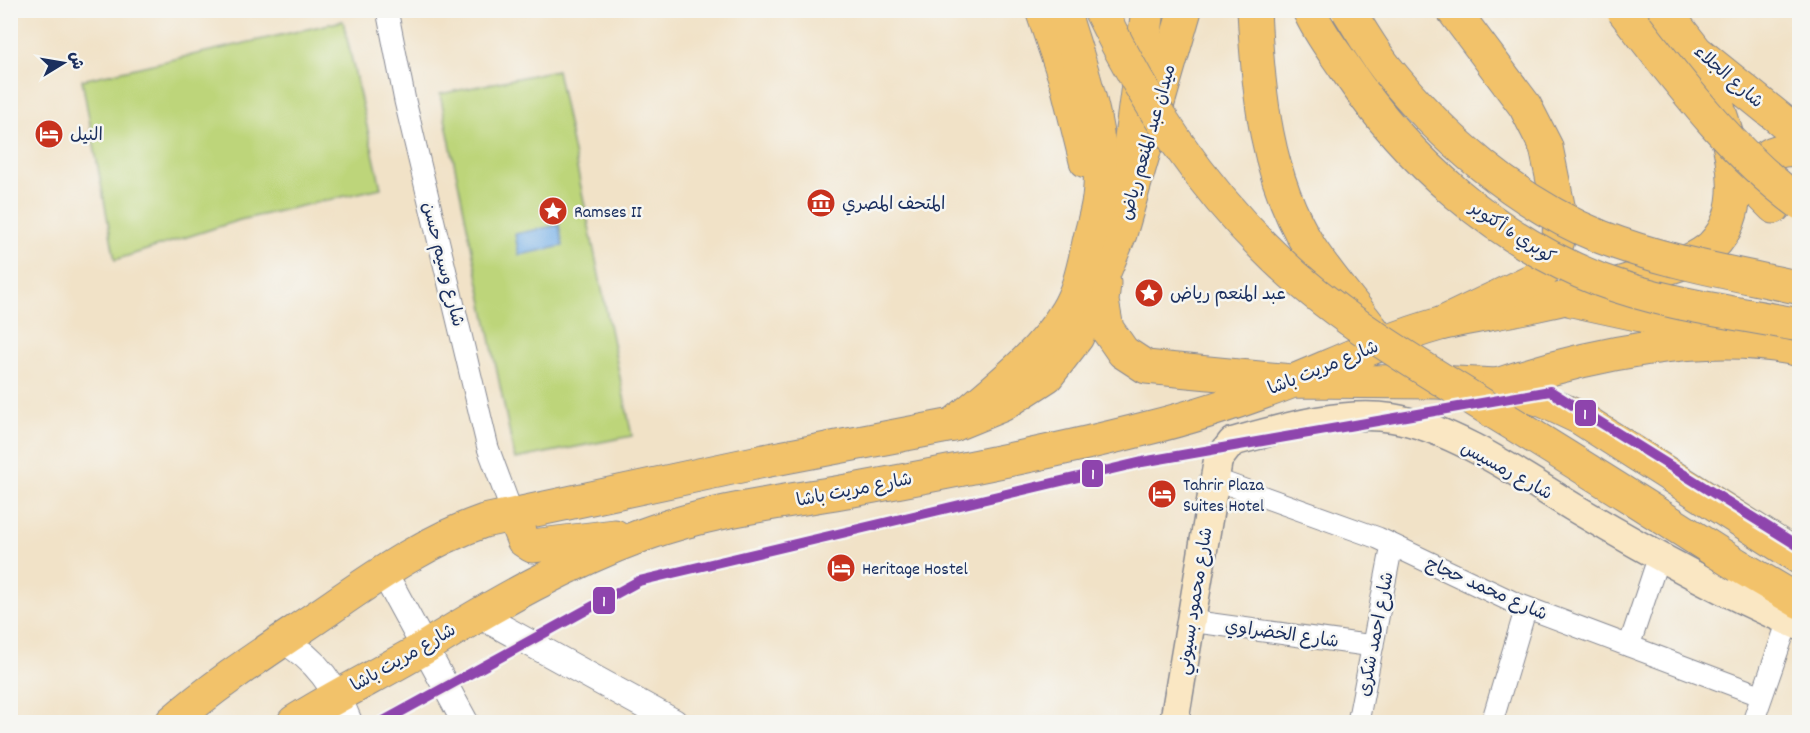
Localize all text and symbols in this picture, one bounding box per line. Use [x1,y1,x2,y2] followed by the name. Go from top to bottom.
[33,33,93,93] north arrow
[1687,41,1768,115] street label: شارع الجلاء
[62,50,88,71] text: ش
[1115,62,1184,224] street label: ميدان عبد المنعم رياض
[33,118,65,150] hotel icon: النيل
[70,124,103,149] place label: النيل
[805,187,837,219] museum icon: المتحف المصري
[842,193,945,218] place label: المتحف المصري
[537,195,569,227] place icon: Ramses II
[1462,196,1560,271] street label: كوبري 6 أكتوبر
[414,200,469,330] street label: شارع وسيم حسن
[574,201,642,226] place label: Ramses II
[1133,277,1165,309] place icon: عبد المنعم رياض
[1170,283,1286,308] place label: عبد المنعم رياض
[1265,336,1383,403] street label: شارع مريت باشا
[1574,399,1597,427] line badge: 1
[1583,404,1587,427] text: 1
[1455,437,1556,508] street label: شارع رمسيس
[1081,459,1104,488] line badge: 1
[1091,464,1095,487] text: 1
[794,468,915,515] street label: شارع مريت باشا
[1183,474,1265,520] place label: Tahrir Plaza Suites Hotel
[1146,478,1178,510] hotel icon: Tahrir Plaza Suites Hotel
[1172,526,1221,677] street label: شارع محمود بسيوني
[825,552,857,584] hotel icon: Heritage Hostel
[1421,552,1551,628] street label: شارع محمد حجاج
[862,558,968,583] place label: Heritage Hostel
[1353,570,1402,699] street label: شارع احمد شكرى
[592,586,616,615] line badge: 1
[602,591,606,614] text: 1
[1223,615,1340,656] street label: شارع الخضراوي
[347,619,461,699] street label: شارع مريت باشا

